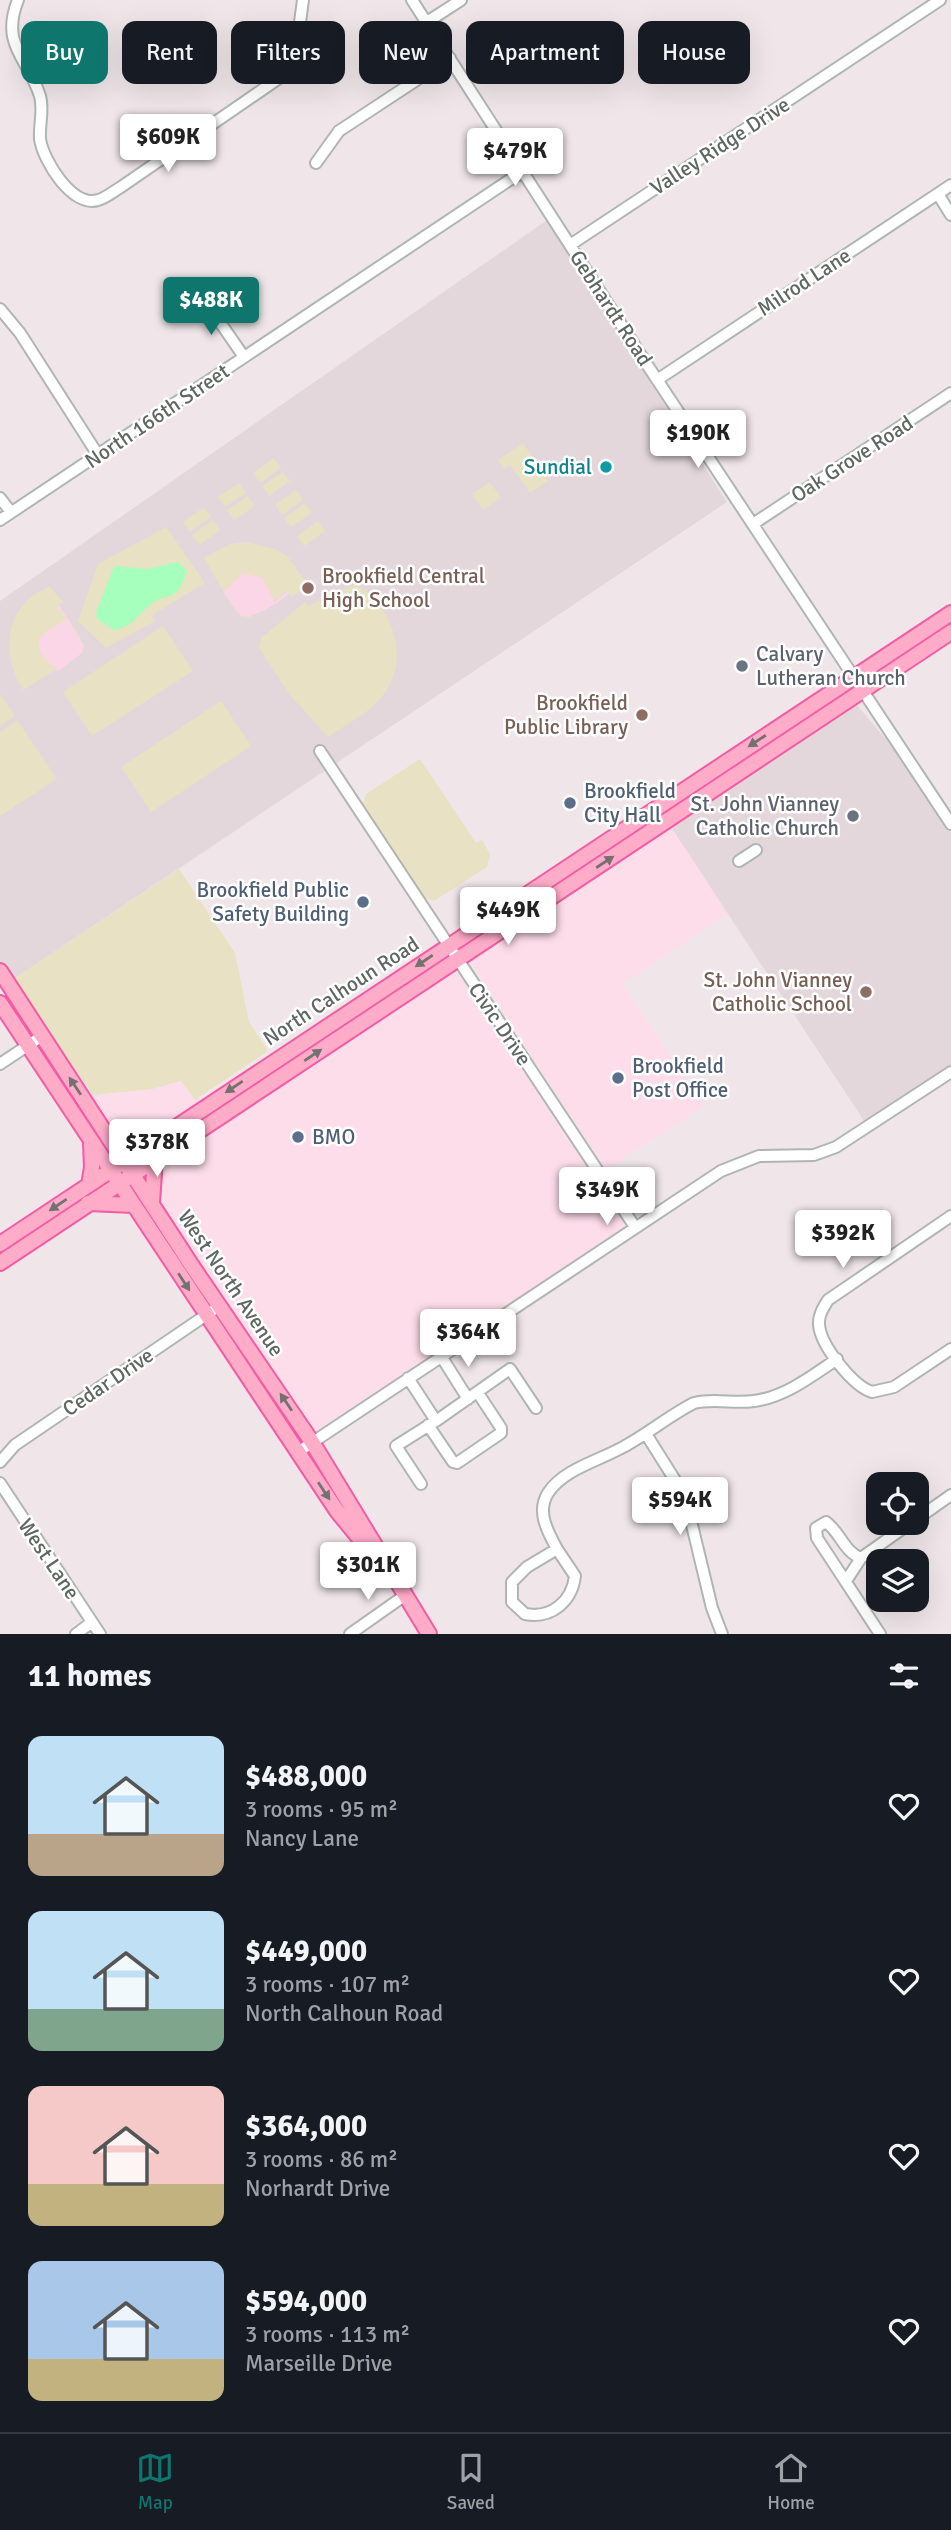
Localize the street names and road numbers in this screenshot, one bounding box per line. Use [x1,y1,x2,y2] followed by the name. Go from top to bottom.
[645,91,795,201] street label: Valley Ridge Drive
[752,242,856,322] street label: Milrod Lane
[564,245,658,371] street label: Gebhardt Road
[80,358,234,474] street label: North 166th Street
[786,410,918,508] street label: Oak Grove Road
[258,931,424,1051] street label: North Calhoun Road
[463,978,537,1070] street label: Civic Drive
[172,1205,290,1361] street label: West North Avenue
[58,1342,158,1422] street label: Cedar Drive
[12,1514,86,1604] street label: West Lane

